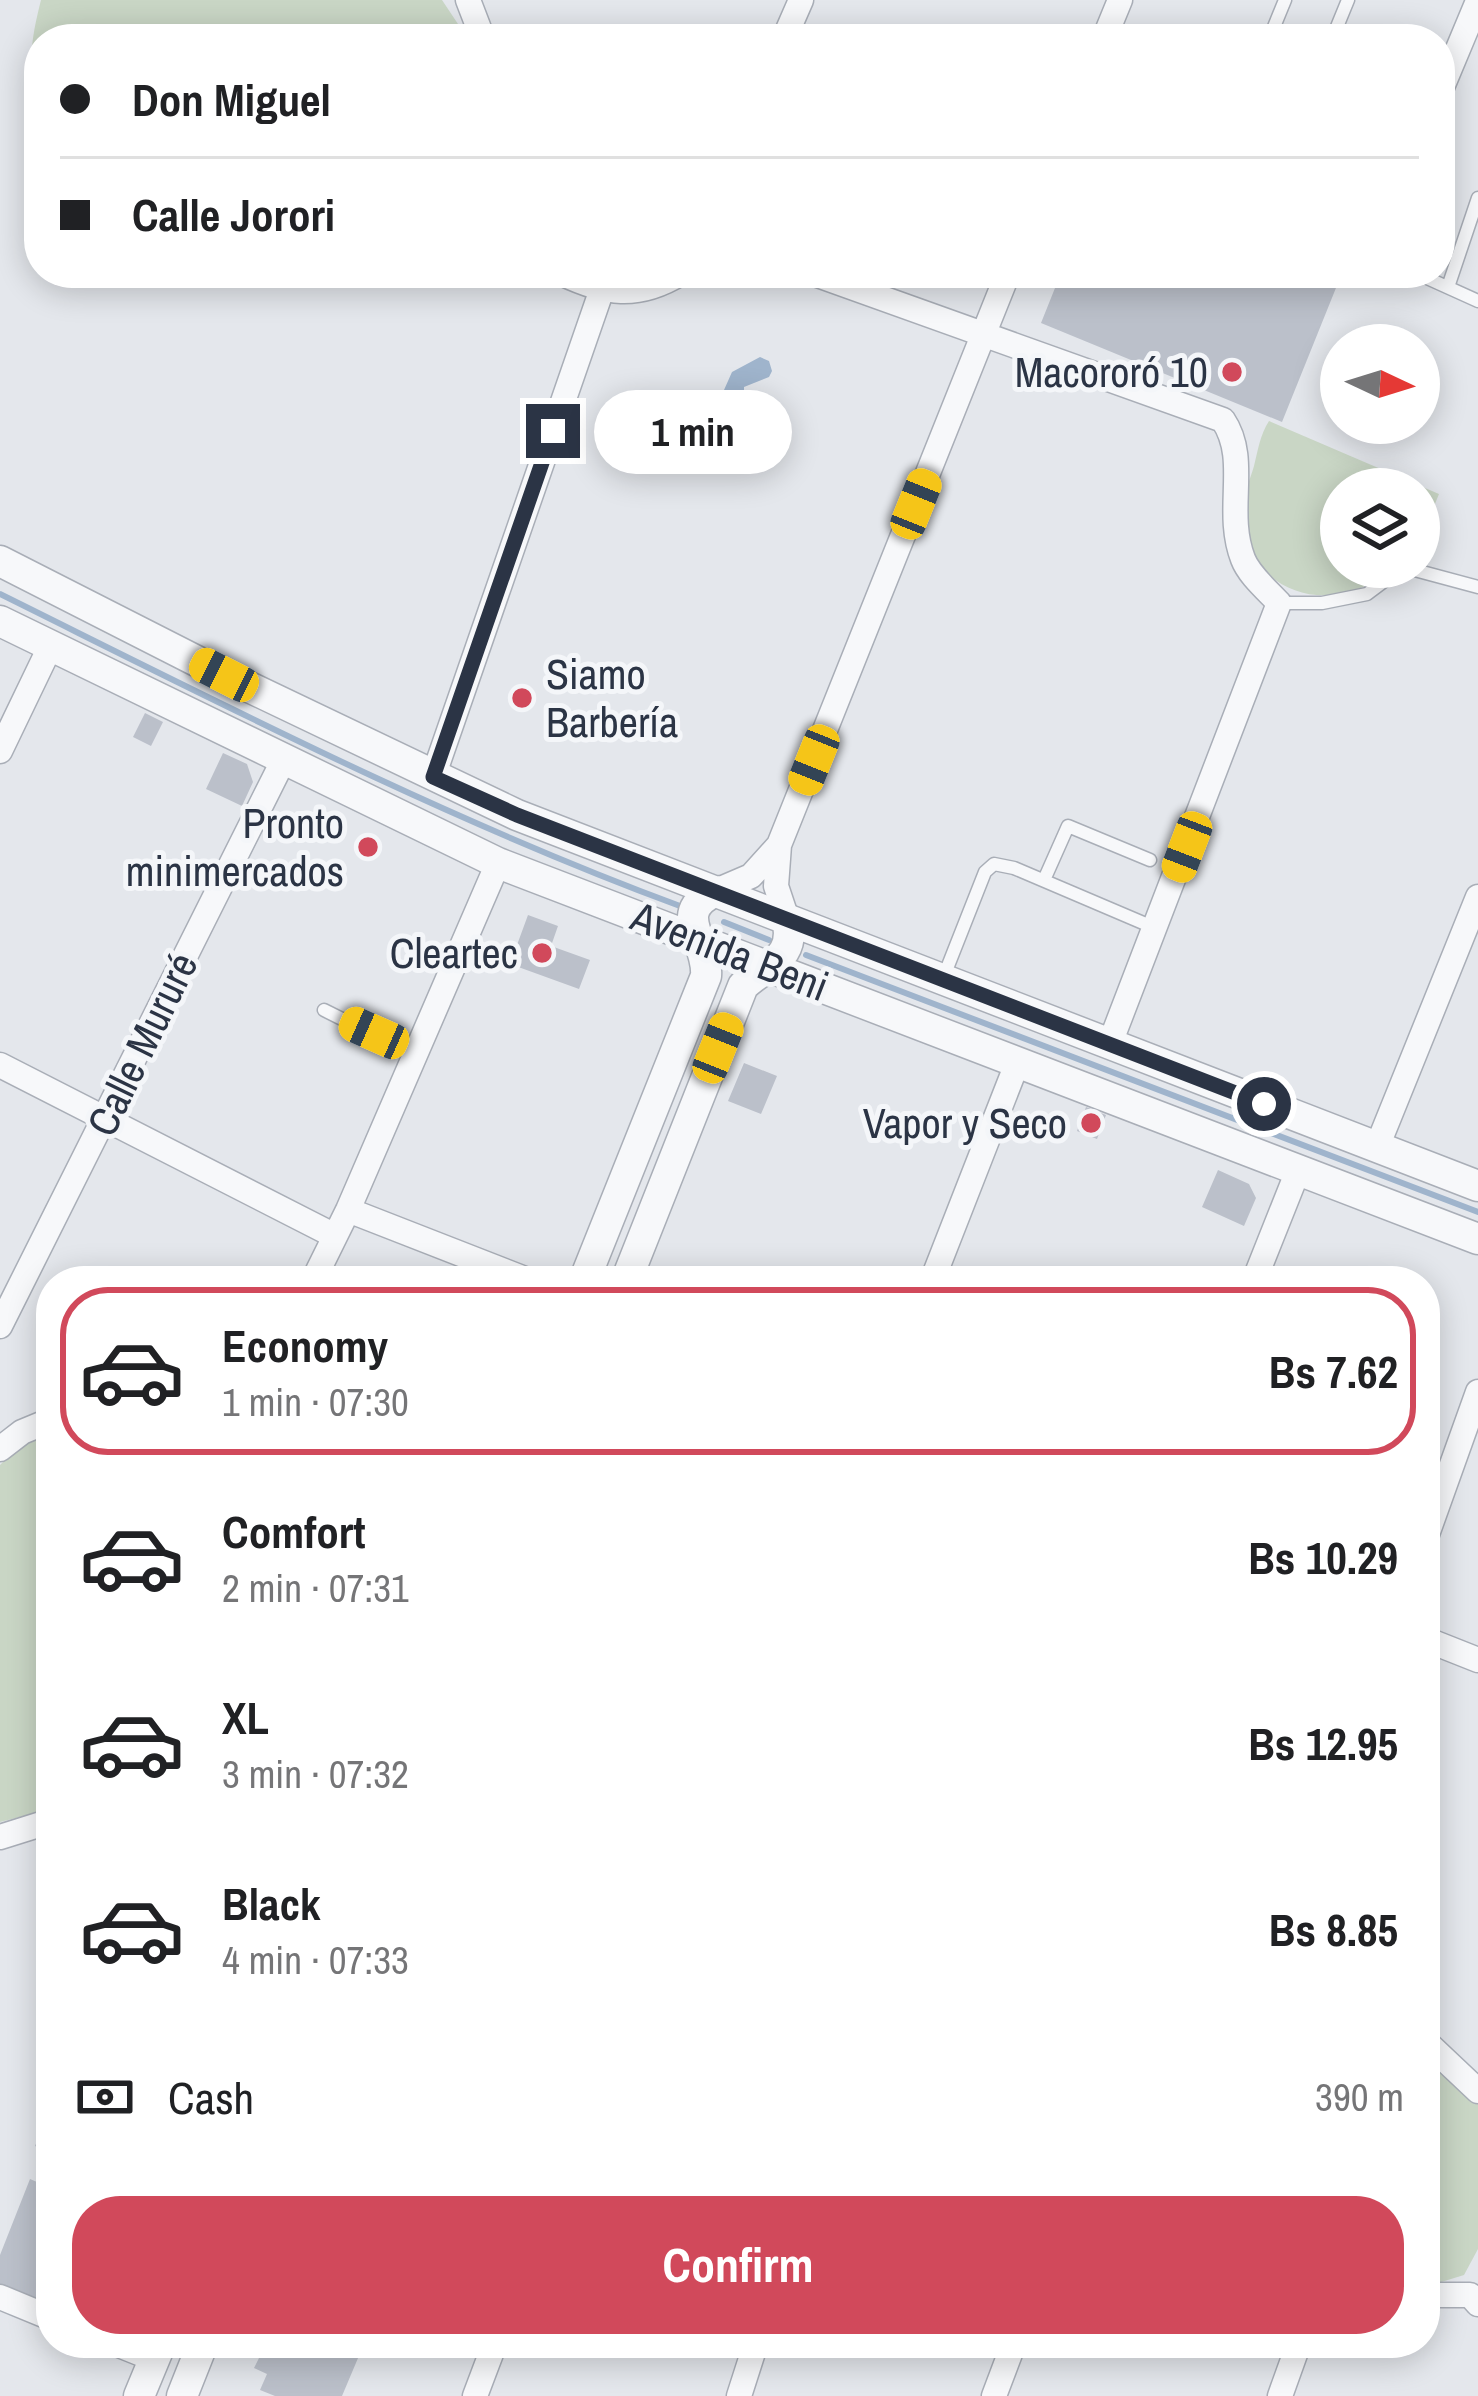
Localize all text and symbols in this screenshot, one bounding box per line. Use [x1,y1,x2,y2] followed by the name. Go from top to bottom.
[132,69,331,130] text: Don Miguel
[132,184,335,245] text: Calle Jorori
[1320,324,1440,444] north arrow
[1320,324,1440,588] map controls
[1015,344,1208,400] place label: Macororó 10
[1219,359,1245,385] marker: Macororó 10
[595,389,793,473] callout: 1 min
[526,404,580,458] route end
[651,406,735,458] text: 1 min
[886,464,946,544] car
[1320,468,1440,588] button: layers
[184,643,264,707] car
[546,646,678,750] place label: Siamo Barbería
[509,685,535,711] marker: Siamo Barbería
[784,720,844,800] car
[126,795,344,899] place label: Pronto minimercados
[1157,807,1217,887] car
[355,834,381,860] marker: Pronto minimercados
[623,888,836,1014] street label: Avenida Beni
[390,925,518,981] place label: Cleartec
[529,940,555,966] marker: Cleartec
[74,943,210,1145] street label: Calle Mururé
[334,1002,414,1064] car
[688,1008,748,1088] car
[1237,1077,1291,1131] route start
[863,1095,1067,1151] place label: Vapor y Seco
[1078,1110,1104,1136] marker: Vapor y Seco
[222,1315,388,1376] text: Economy
[78,1317,186,1425] icon: car
[1269,1341,1398,1402] text: Bs 7.62
[222,1376,409,1428] text: 1 min · 07:30
[222,1501,365,1562] text: Comfort
[78,1503,186,1611] icon: car
[1248,1527,1398,1588] text: Bs 10.29
[222,1562,409,1614] text: 2 min · 07:31
[222,1687,269,1748] text: XL
[78,1689,186,1797] icon: car
[1248,1713,1398,1774] text: Bs 12.95
[222,1748,409,1800] text: 3 min · 07:32
[222,1873,320,1934] text: Black
[78,1875,186,1983] icon: car
[1269,1899,1398,1960] text: Bs 8.85
[222,1934,409,1986] text: 4 min · 07:33
[72,2064,138,2130] icon: cash
[168,2067,254,2128] text: Cash
[1315,2071,1404,2123] text: 390 m
[72,2196,1404,2334] button: Confirm

